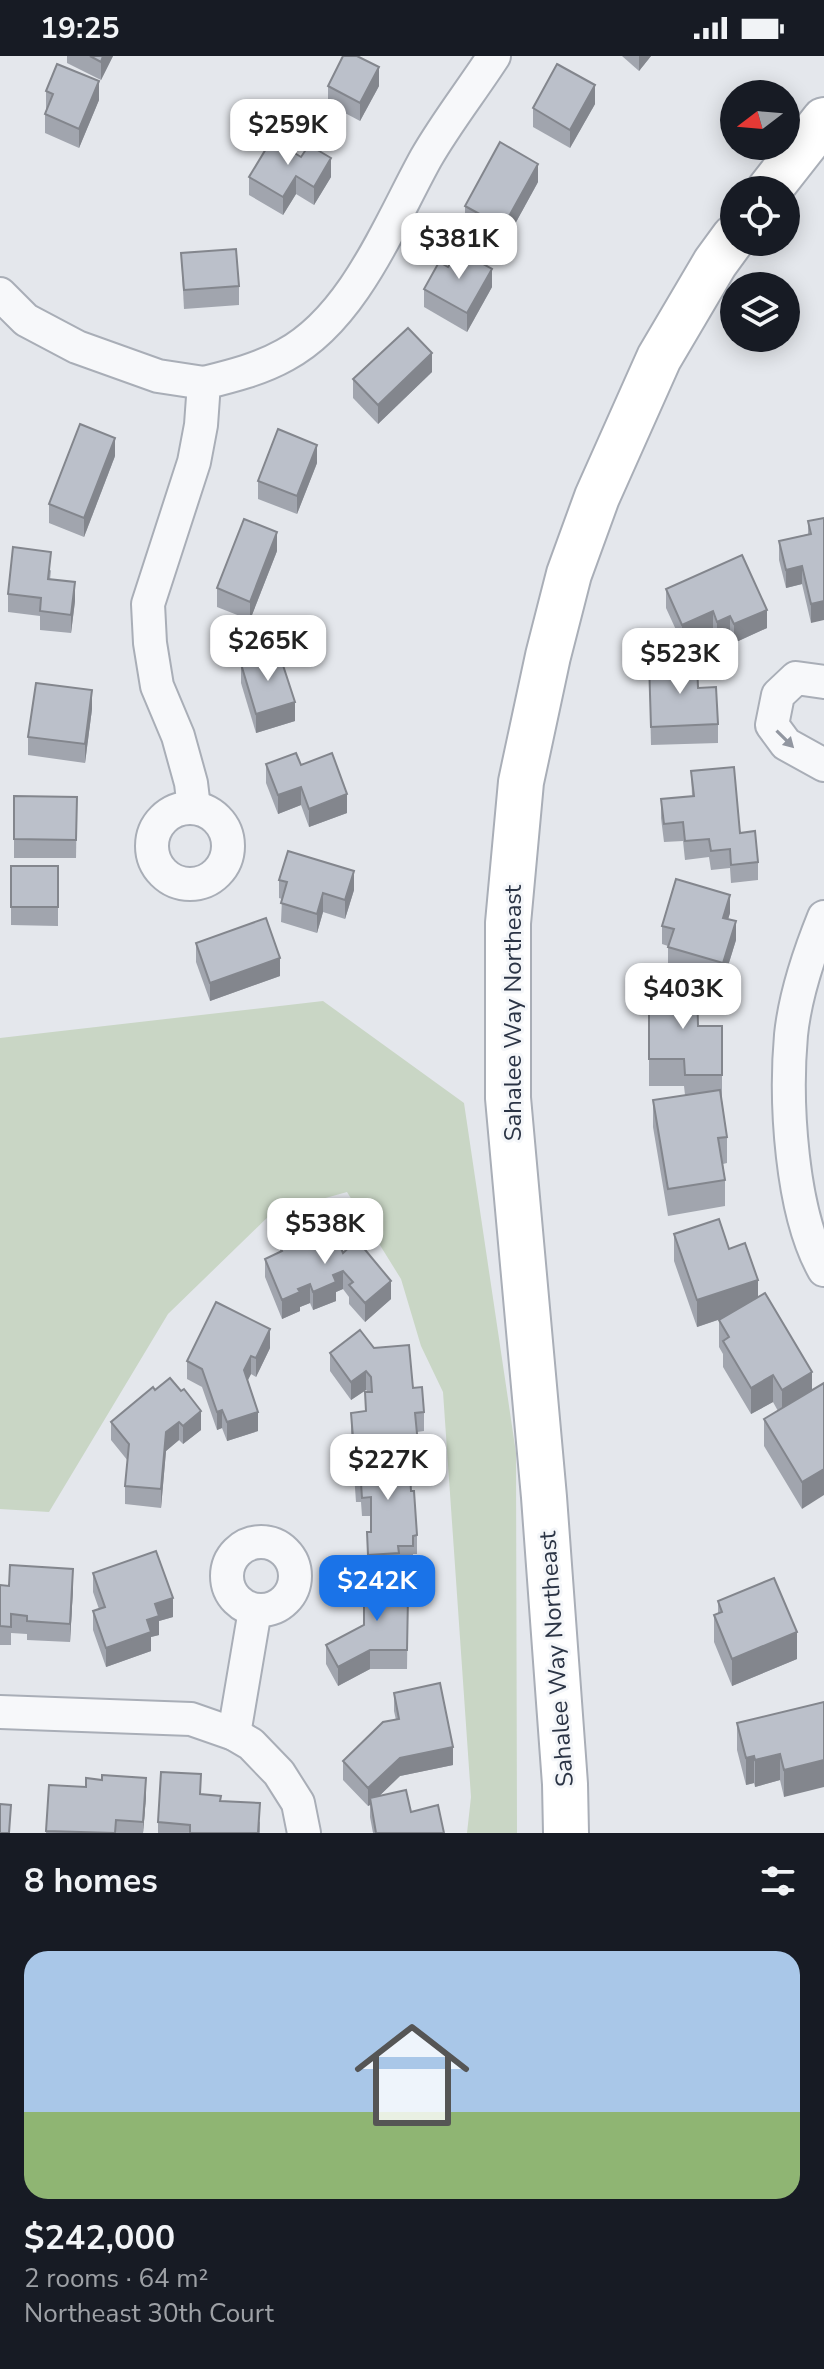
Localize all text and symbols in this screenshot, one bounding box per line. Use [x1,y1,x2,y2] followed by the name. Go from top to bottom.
[40,8,119,49] text: 19:25
[720,80,800,160] north arrow
[720,80,800,352] map controls
[232,99,344,167] pin: $259K
[248,107,328,142] text: $259K
[720,176,800,256] button: locate
[403,213,515,281] pin: $381K
[419,221,499,256] text: $381K
[720,272,800,352] button: layers
[212,615,324,683] pin: $265K
[228,623,308,658] text: $265K
[624,628,736,696] pin: $523K
[640,636,720,671] text: $523K
[776,730,795,749] one-way arrow
[497,884,529,1141] street label: Sahalee Way Northeast
[627,963,739,1031] pin: $403K
[643,971,723,1006] text: $403K
[269,1198,381,1266] pin: $538K
[285,1206,365,1241] text: $538K
[332,1434,444,1502] pin: $227K
[348,1442,428,1477] text: $227K
[531,1529,581,1788] street label: Sahalee Way Northeast
[321,1555,433,1623] pin: $242K
[337,1563,417,1598] text: $242K
[24,1858,158,1904] text: 8 homes
[756,1859,800,1903] icon: filters
[340,2003,484,2147] icon: home
[24,2215,175,2261] text: $242,000
[24,2261,208,2296] text: 2 rooms · 64 m²
[24,2296,274,2331] text: Northeast 30th Court

